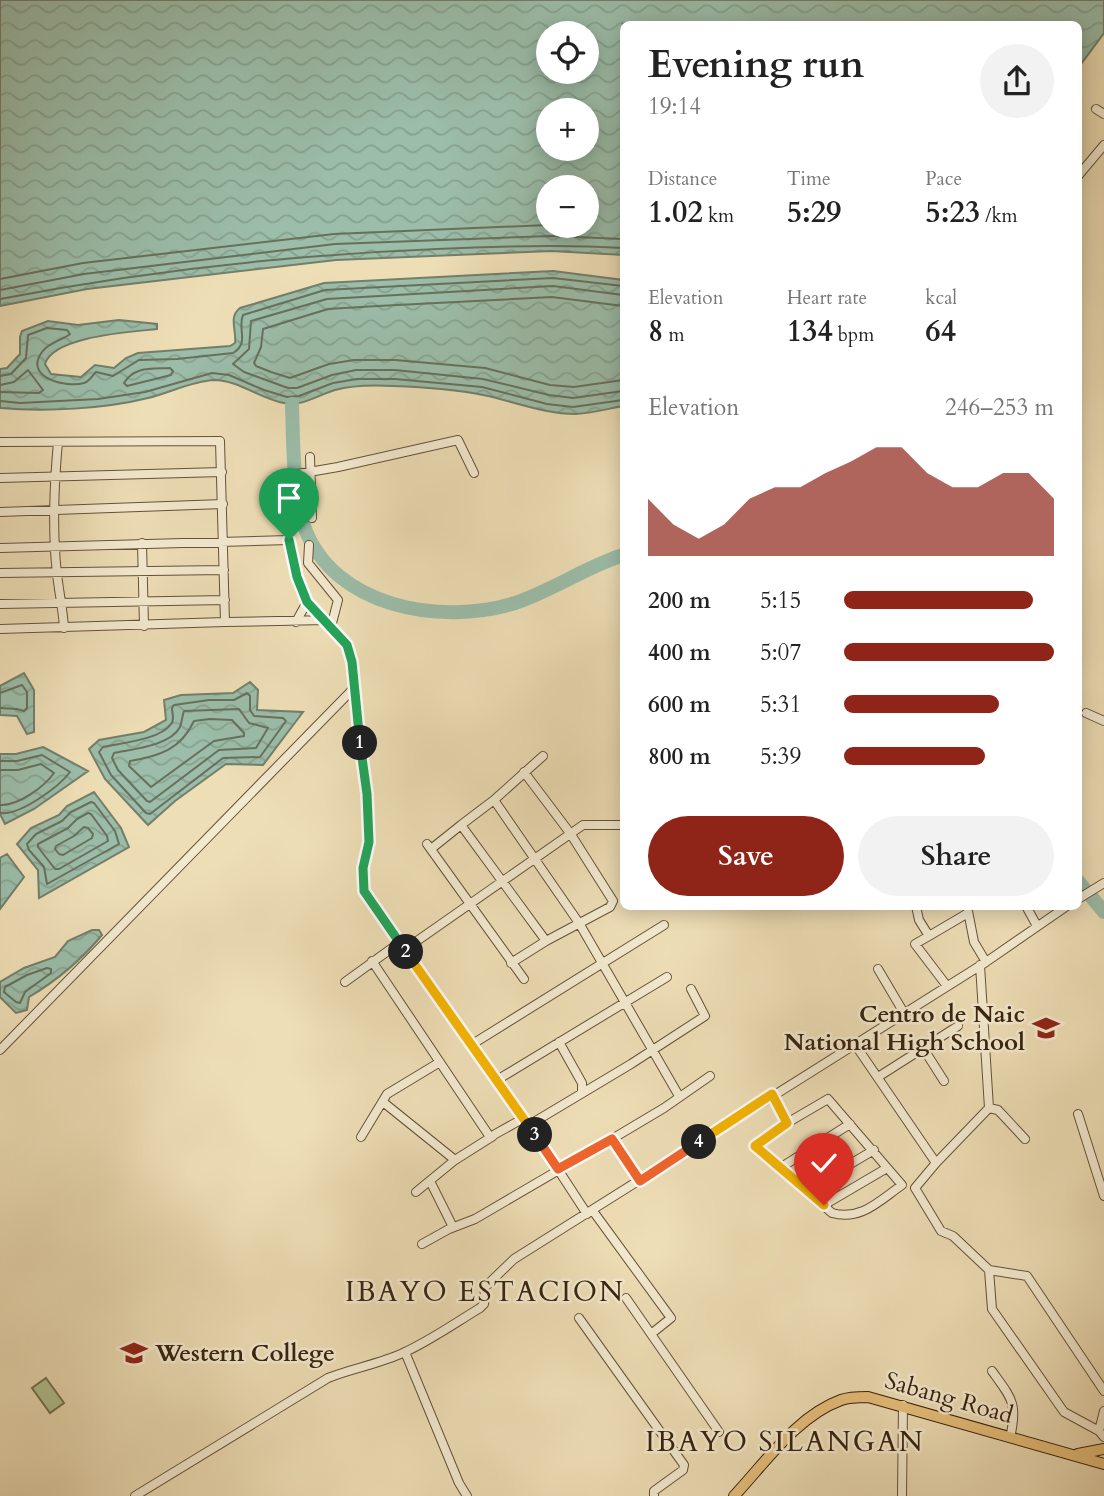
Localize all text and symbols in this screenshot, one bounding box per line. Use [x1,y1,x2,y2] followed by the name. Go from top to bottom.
[536,21,599,238] map controls
[536,21,599,84] button: locate
[648,39,864,91] text: Evening run
[980,44,1054,118] button: share
[648,91,701,122] text: 19:14
[536,98,599,161] button: +
[648,166,717,192] text: Distance
[787,166,831,192] text: Time
[925,166,962,192] text: Pace
[536,175,599,238] button: −
[648,192,703,233] text: 1.02
[787,192,841,233] text: 5:29
[925,192,980,233] text: 5:23
[703,203,734,229] text: km
[980,203,1018,229] text: /km
[648,285,723,311] text: Elevation
[787,285,867,311] text: Heart rate
[925,285,957,311] text: kcal
[648,311,663,352] text: 8
[787,311,833,352] text: 134
[925,311,956,352] text: 64
[663,322,685,348] text: m
[833,322,874,348] text: bpm
[648,392,739,423] text: Elevation
[945,392,1054,423] text: 246–253 m
[259,468,319,540] pin
[270,479,308,517] icon: arrive
[648,585,711,616] text: 200 m
[760,585,801,616] text: 5:15
[648,637,711,668] text: 400 m
[760,637,801,668] text: 5:07
[648,689,711,720] text: 600 m
[760,689,801,720] text: 5:31
[342,726,378,760] pin: 1
[355,729,364,755] text: 1
[648,741,711,772] text: 800 m
[760,741,801,772] text: 5:39
[648,816,844,896] button: Save
[858,816,1054,896] button: Share
[388,934,424,970] pin: 2
[401,938,410,964] text: 2
[784,998,1025,1059] place label: Centro de Naic National High School
[1031,1013,1061,1043] school or university icon: Centro de Naic National High School
[518,1118,552,1152] pin: 3
[530,1121,539,1147] text: 3
[682,1124,716,1160] pin: 4
[694,1128,703,1154] text: 4
[794,1133,854,1205] pin
[805,1144,843,1182] icon: check
[345,1273,625,1311] district label: IBAYO ESTACION
[154,1337,335,1370] place label: Western College
[119,1338,149,1368] school or university icon: Western College
[881,1364,1017,1432] street label: Sabang Road
[645,1423,925,1461] district label: IBAYO SILANGAN

